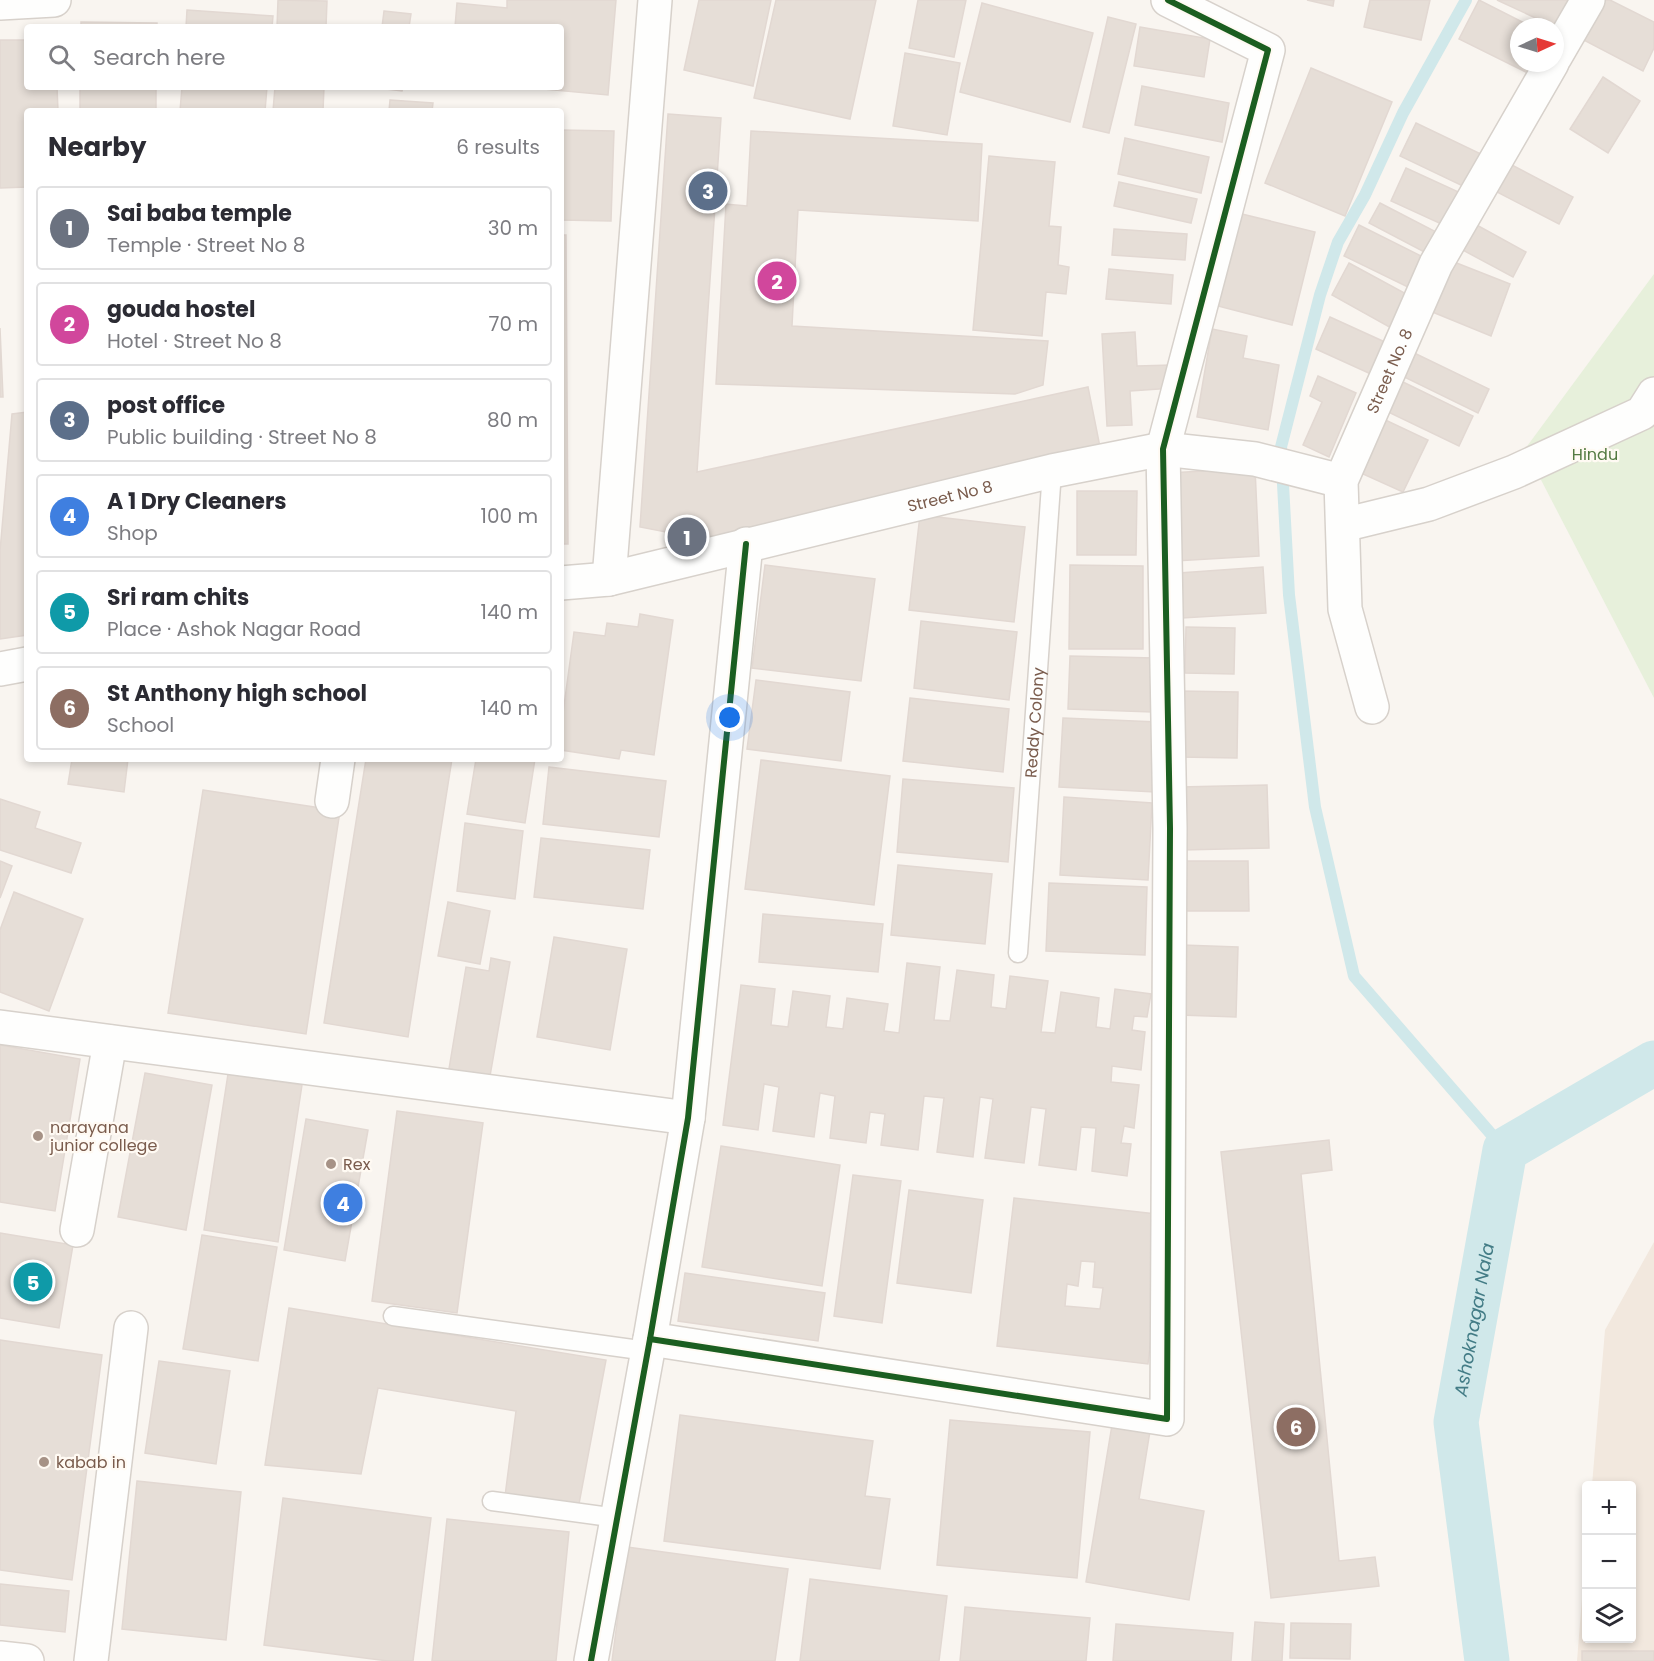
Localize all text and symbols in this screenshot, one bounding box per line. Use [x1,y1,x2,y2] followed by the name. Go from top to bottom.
[1510,18,1564,72] north arrow
[24,24,564,90] search box
[45,41,78,74] icon: search
[93,42,226,73] text: Search here
[48,129,146,165] text: Nearby
[456,133,540,161] text: 6 results
[688,168,728,213] pin: 3
[107,198,292,229] text: Sai baba temple
[66,214,73,242] text: 1
[488,214,538,242] text: 30 m
[107,231,305,259] text: Temple · Street No 8
[758,258,796,304] pin: 2
[107,294,255,325] text: gouda hostel
[64,310,75,338] text: 2
[489,310,538,338] text: 70 m
[1361,325,1418,417] street label: Street No. 8
[107,327,282,355] text: Hotel · Street No 8
[107,390,225,421] text: post office
[63,406,76,434] text: 3
[487,406,538,434] text: 80 m
[107,423,377,451] text: Public building · Street No 8
[1572,443,1618,466] park label: Hindu
[905,475,995,518] street label: Street No 8
[107,486,287,517] text: A 1 Dry Cleaners
[63,502,76,530] text: 4
[481,502,538,530] text: 100 m
[668,514,706,560] pin: 1
[107,519,158,547] text: Shop
[107,582,249,613] text: Sri ram chits
[63,598,76,626] text: 5
[481,598,538,626] text: 140 m
[107,615,361,643] text: Place · Ashok Nagar Road
[1019,667,1050,779] street label: Reddy Colony
[107,678,367,709] text: St Anthony high school
[63,694,76,722] text: 6
[481,694,538,722] text: 140 m
[715,703,744,732] your location
[107,711,174,739] text: School
[49,1116,157,1157] place label: narayana junior college
[31,1129,45,1143] marker: narayana junior college
[343,1153,371,1176] place label: Rex
[324,1157,338,1171] marker: Rex
[324,1180,362,1226] pin: 4
[1448,1241,1500,1399] water label: Ashoknagar Nala
[14,1260,52,1304] pin: 5
[1276,1404,1316,1450] pin: 6
[56,1451,126,1474] place label: kabab in
[37,1455,51,1469] marker: kabab in
[1582,1481,1636,1643] map controls
[1582,1481,1636,1535] button: +
[1582,1535,1636,1589] button: −
[1582,1589,1636,1643] button: layers

